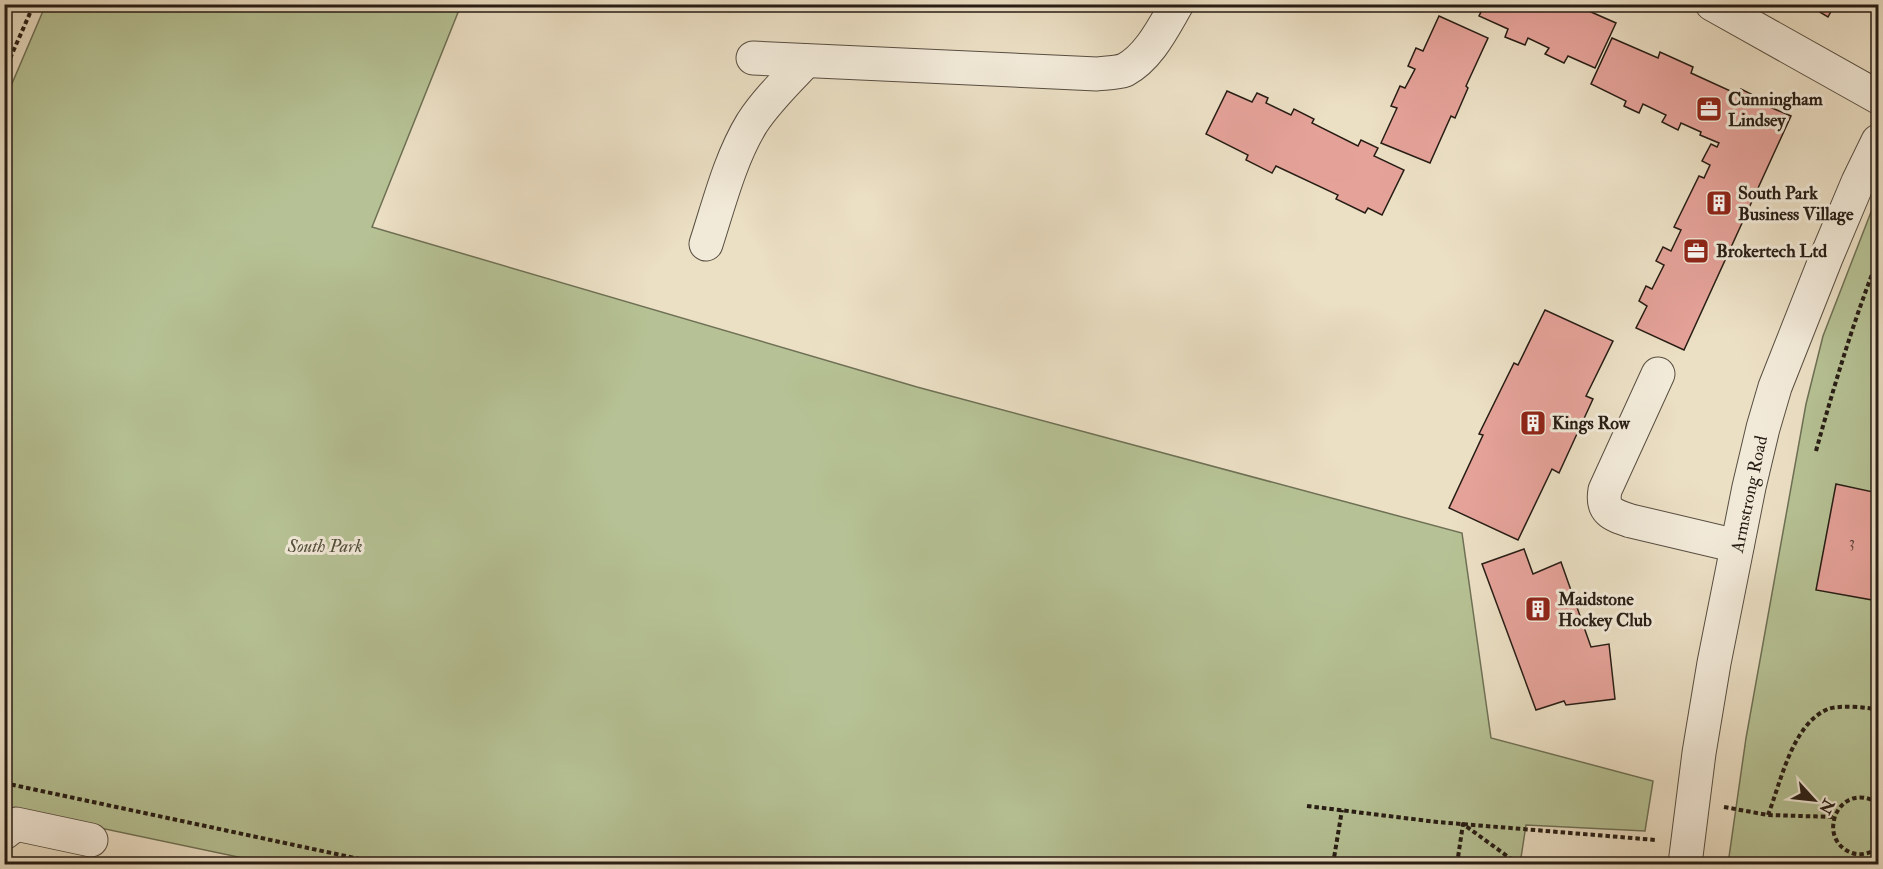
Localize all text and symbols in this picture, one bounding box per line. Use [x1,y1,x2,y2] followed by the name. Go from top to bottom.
[1728,88,1824,132] place label: Cunningham Lindsey
[1694,94,1724,124] office icon: Cunningham Lindsey
[1738,182,1854,226] place label: South Park Business Village
[1704,188,1734,218] building icon: South Park Business Village
[1681,236,1711,266] office icon: Brokertech Ltd
[1716,240,1827,263] place label: Brokertech Ltd
[1518,408,1548,438] building icon: Kings Row
[1552,412,1631,435] place label: Kings Row
[1726,433,1773,556] street label: Armstrong Road
[1849,533,1855,552] house number: 3
[287,535,362,558] park label: South Park
[1557,588,1652,632] place label: Maidstone Hockey Club
[1523,594,1553,624] building icon: Maidstone Hockey Club
[1784,770,1844,830] north arrow
[1814,795,1839,818] text: N

